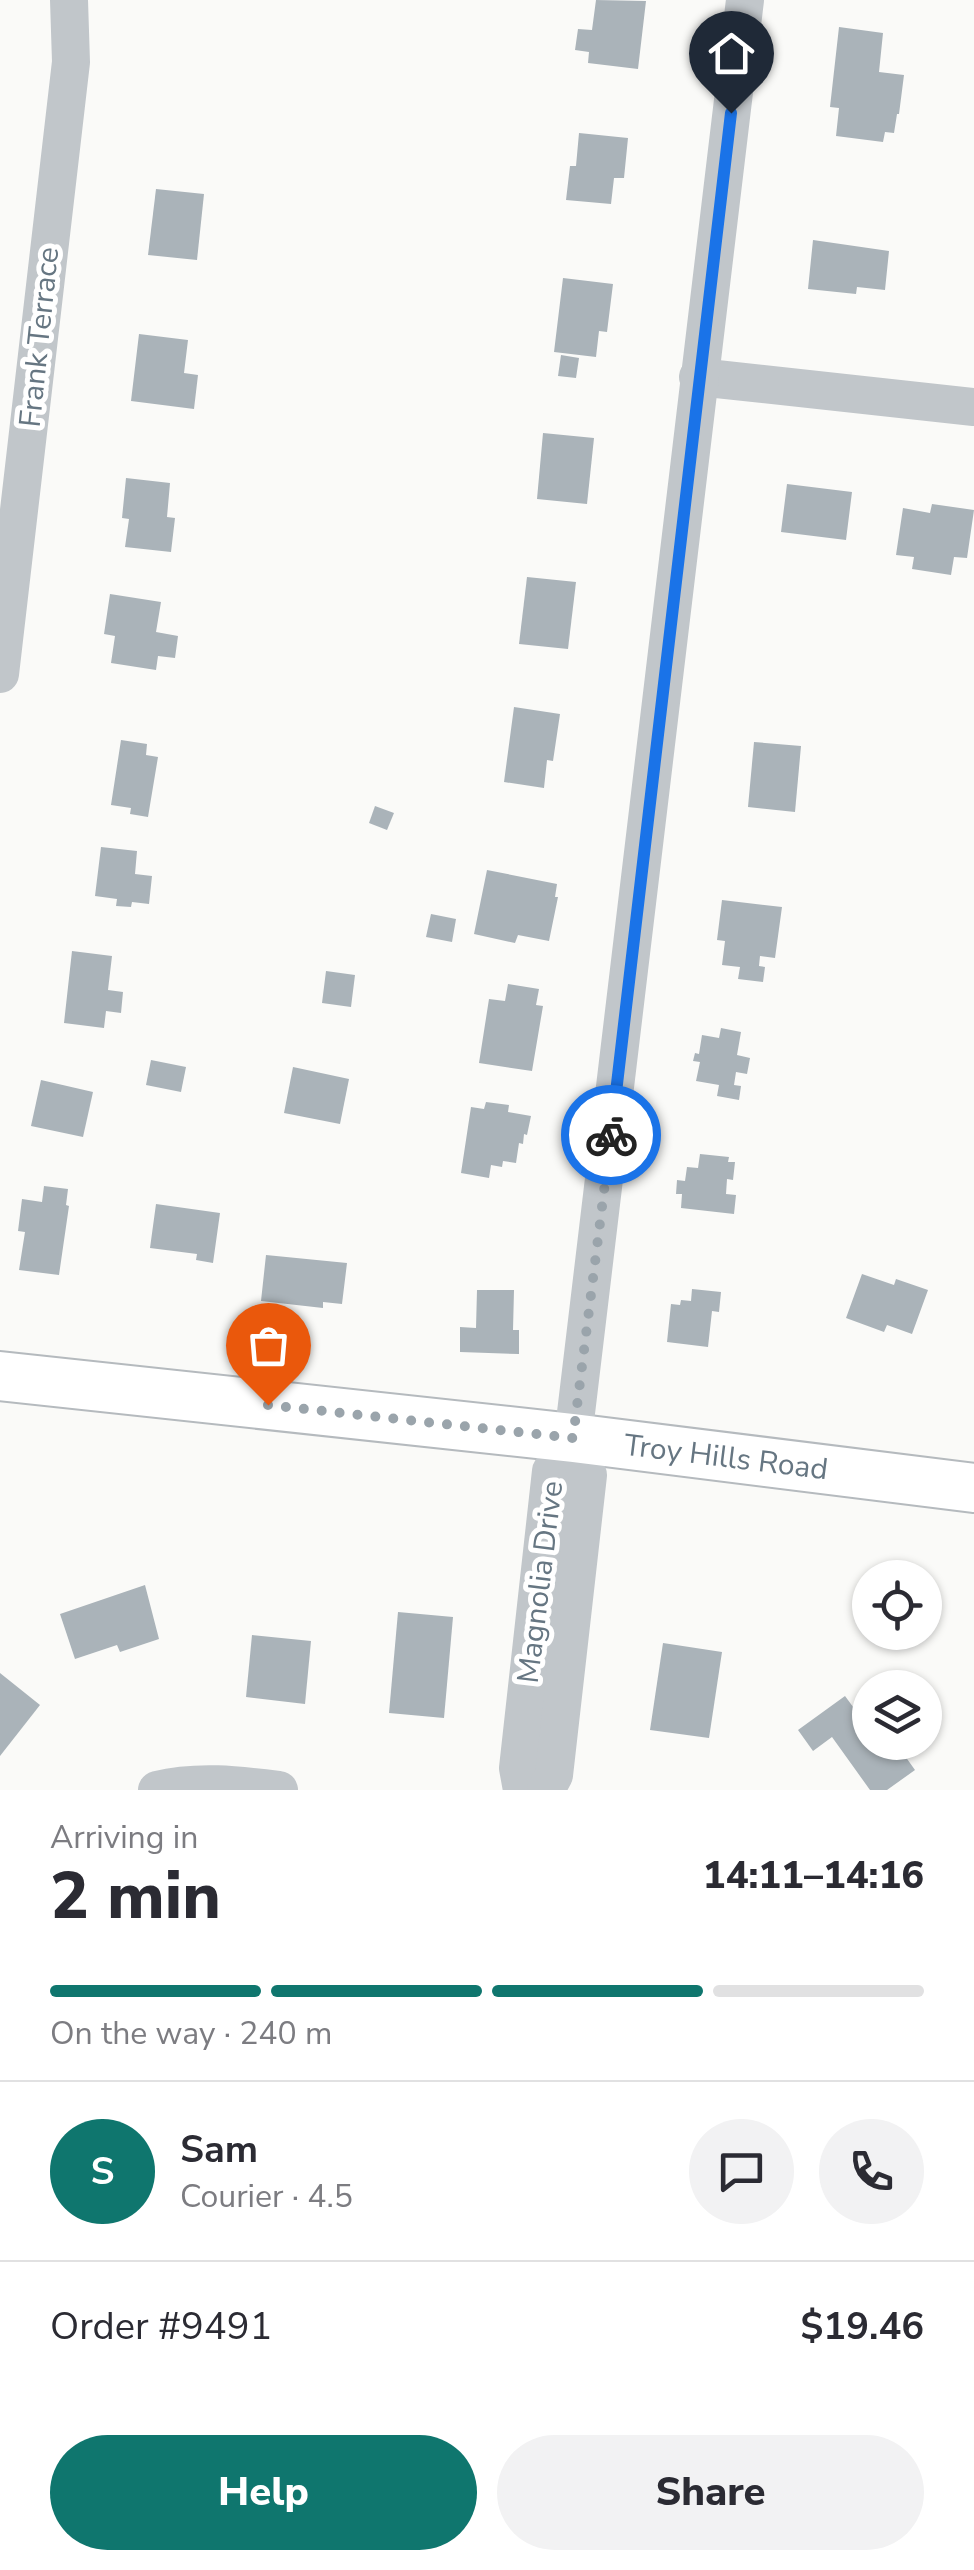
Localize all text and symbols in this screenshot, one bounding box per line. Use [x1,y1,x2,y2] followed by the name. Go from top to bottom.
[689,11,774,114] pin
[704,26,759,81] icon: home
[10,245,69,429] street label: Frank Terrace
[561,1085,661,1185] courier
[584,1108,639,1163] icon: bike
[226,1303,311,1406] pin
[241,1318,296,1373] icon: bag
[622,1425,830,1490] street label: Troy Hills Road
[508,1479,573,1686] street label: Magnolia Drive
[852,1560,942,1760] map controls
[852,1560,942,1650] button: locate
[852,1670,942,1760] button: layers
[50,1816,198,1859] text: Arriving in
[703,1850,924,1901] text: 14:11–14:16
[50,1852,221,1941] text: 2 min
[50,2012,332,2055] text: On the way · 240 m
[689,2119,794,2224] button: chat
[819,2119,924,2224] button: phone
[180,2124,258,2175] text: Sam
[91,2146,114,2197] text: S
[180,2175,353,2218] text: Courier · 4.5
[50,2301,272,2352] text: Order #9491
[801,2301,924,2352] text: $19.46
[50,2435,477,2550] button: Help
[497,2435,924,2550] button: Share

